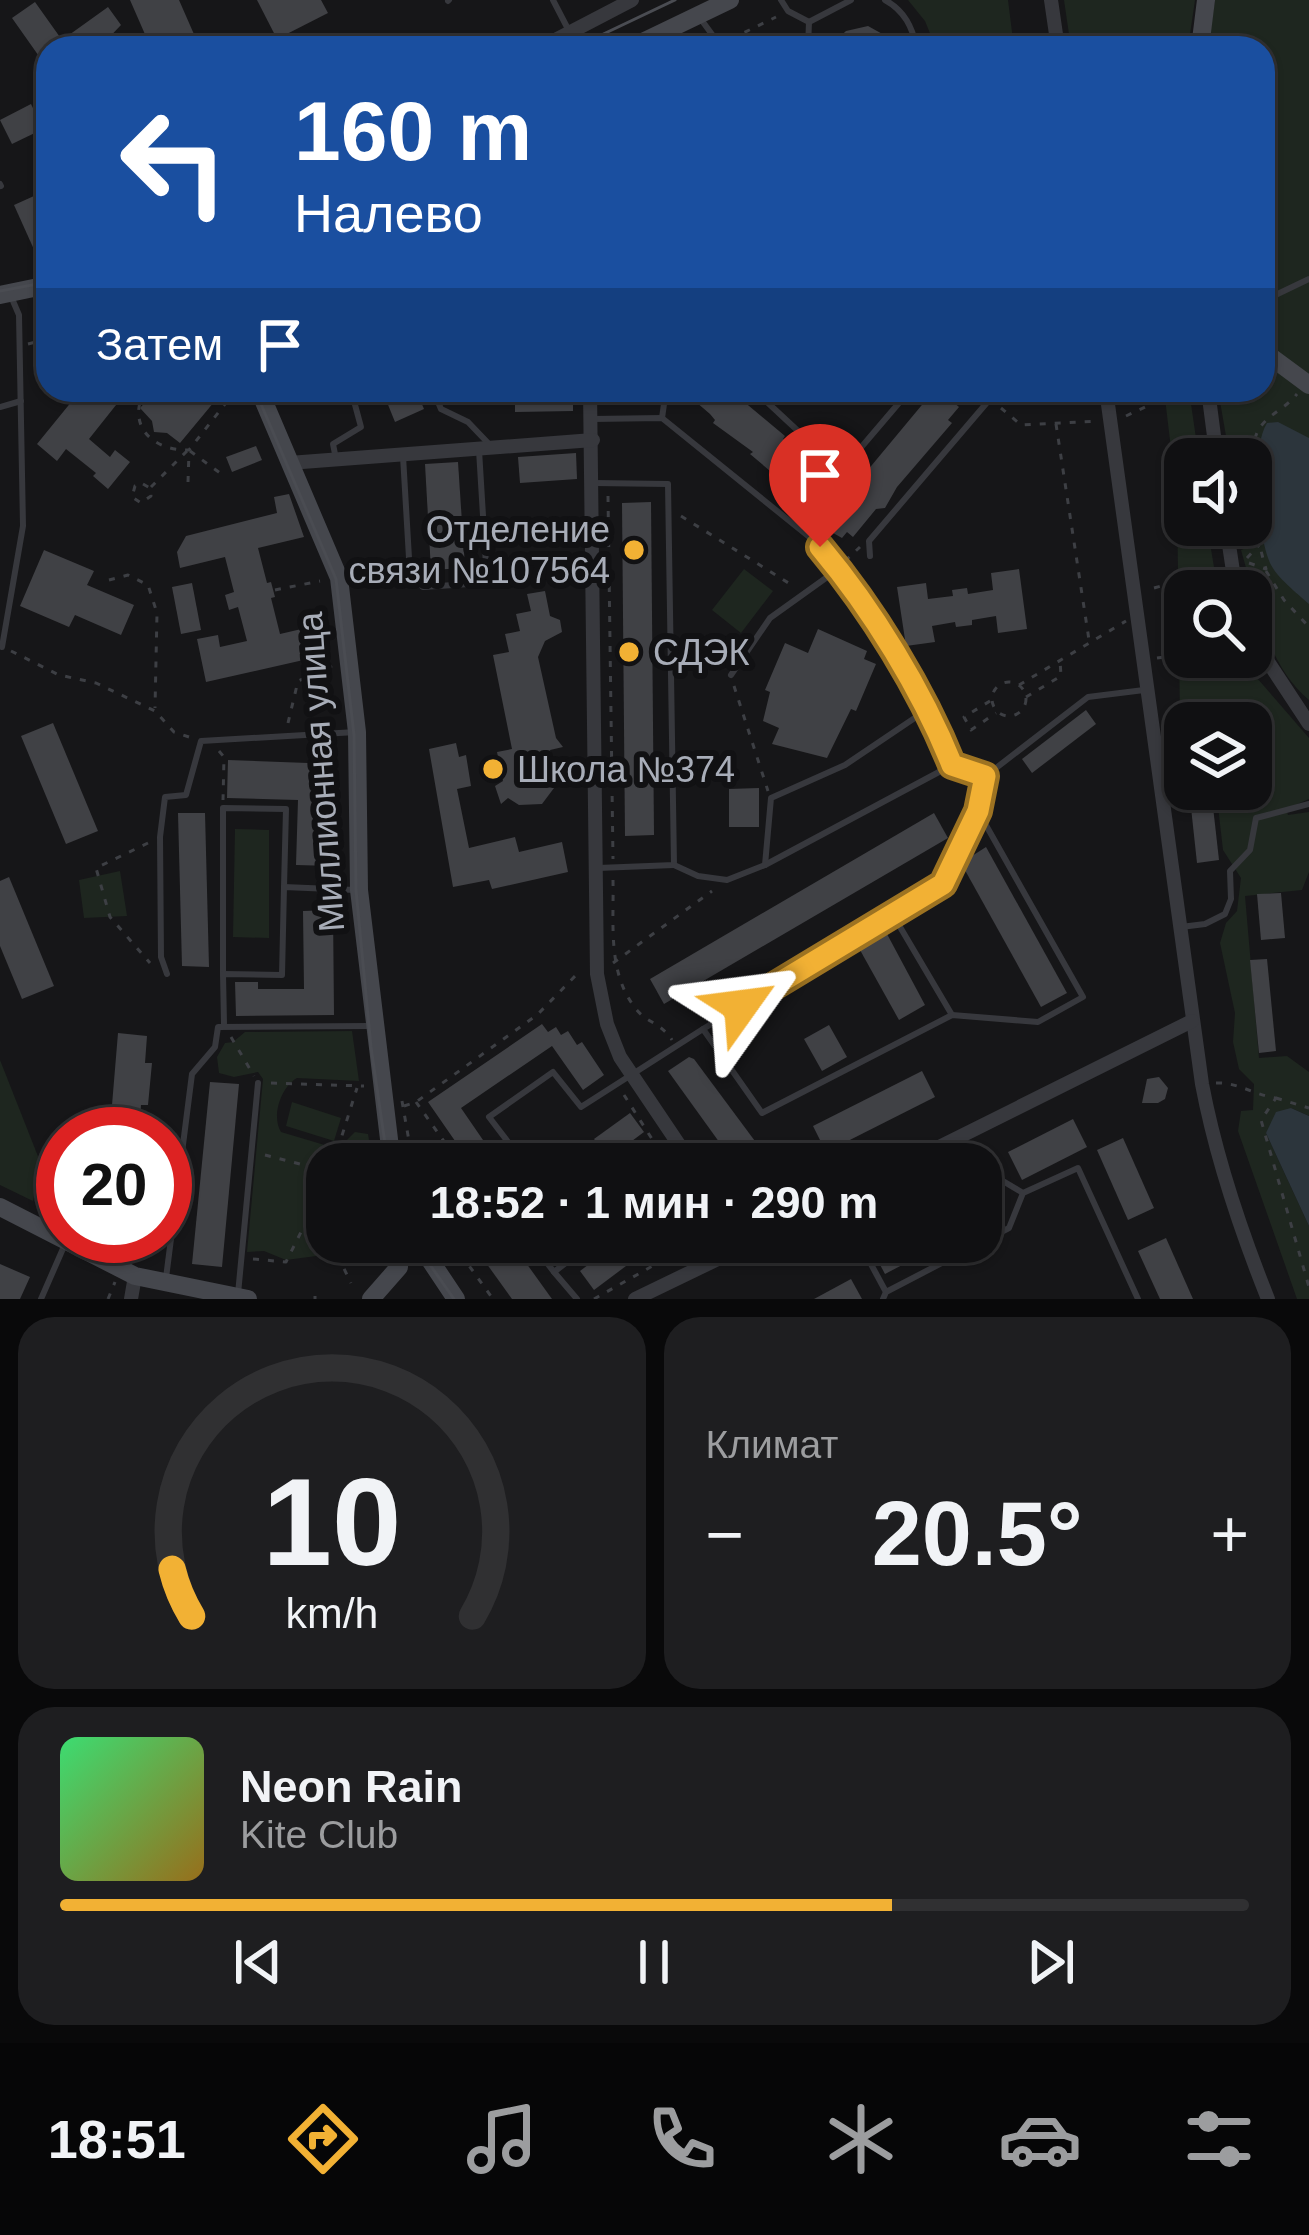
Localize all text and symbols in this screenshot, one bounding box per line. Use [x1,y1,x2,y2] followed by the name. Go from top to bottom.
[96,84,252,240] icon: left
[294,84,532,178] text: 160 m
[294,183,483,243] text: Налево
[247,312,313,378] icon: arrive
[96,319,223,370] text: Затем
[769,424,871,547] pin
[1164,438,1272,810] map controls
[1164,438,1272,546] button: sound
[787,442,853,508] icon: arrive
[348,509,610,591] place label: Отделение связи №107564
[621,537,647,563] marker: Отделение связи №107564
[1164,570,1272,678] button: search
[289,610,352,933] street label: Миллионная улица
[653,632,749,673] place label: СДЭК
[616,639,642,665] marker: СДЭК
[1164,702,1272,810] button: layers
[517,749,735,790] place label: Школа №374
[480,756,506,782] marker: Школа №374
[678,943,804,1069] position arrow
[36,1107,192,1263] speed limit sign: 20
[430,1177,878,1228] text: 18:52 · 1 мин · 290 m
[706,1423,838,1466] text: Климат
[262,1452,401,1591] text: 10
[872,1484,1083,1584] text: 20.5°
[706,1497,744,1571] text: −
[1210,1497,1249,1571] text: +
[285,1589,378,1637] text: km/h
[240,1761,463,1812] text: Neon Rain
[240,1813,398,1856] text: Kite Club
[225,1929,291,1995] icon: previous
[621,1929,687,1995] icon: pause
[1018,1929,1084,1995] icon: next
[281,2097,365,2181] icon: directions
[460,2097,544,2181] icon: music
[640,2097,724,2181] icon: phone
[819,2097,903,2181] icon: climate
[998,2097,1082,2181] icon: car
[1177,2097,1261,2181] icon: filters
[48,2109,186,2169] text: 18:51

